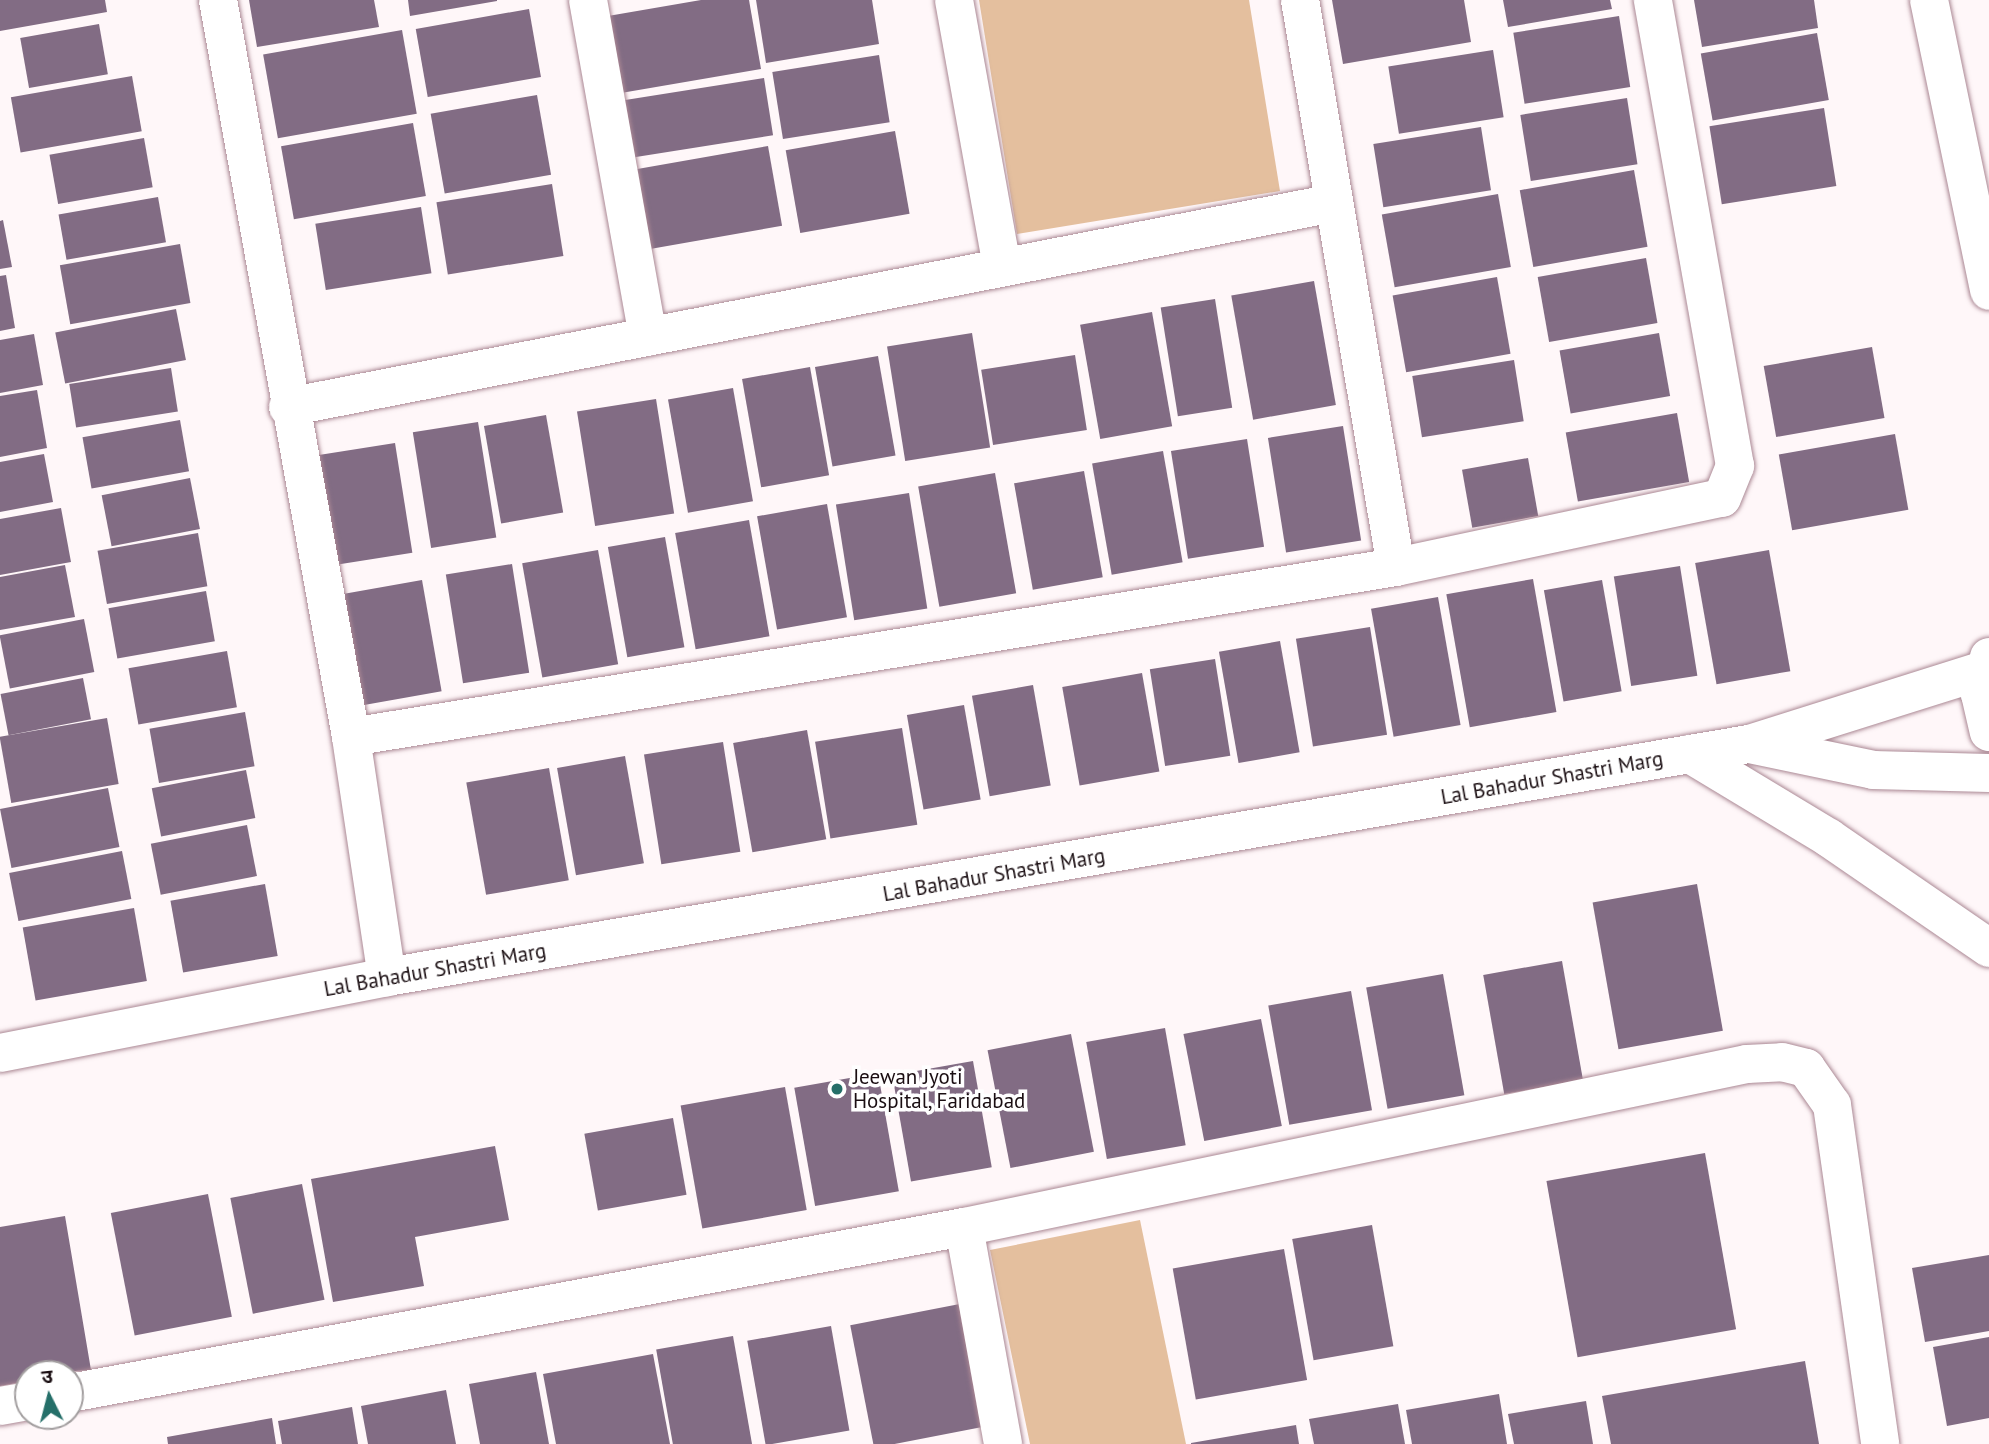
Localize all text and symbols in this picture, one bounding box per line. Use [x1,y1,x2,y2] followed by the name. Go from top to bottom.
[1439,746,1665,810] street label: Lal Bahadur Shastri Marg
[881,843,1107,907] street label: Lal Bahadur Shastri Marg
[322,938,548,1002] street label: Lal Bahadur Shastri Marg
[853,1064,1027,1114] place label: Jeewan Jyoti Hospital, Faridabad
[827,1079,847,1099] marker: Jeewan Jyoti Hospital, Faridabad
[14,1360,84,1430] north arrow
[40,1364,54,1389] text: उ

